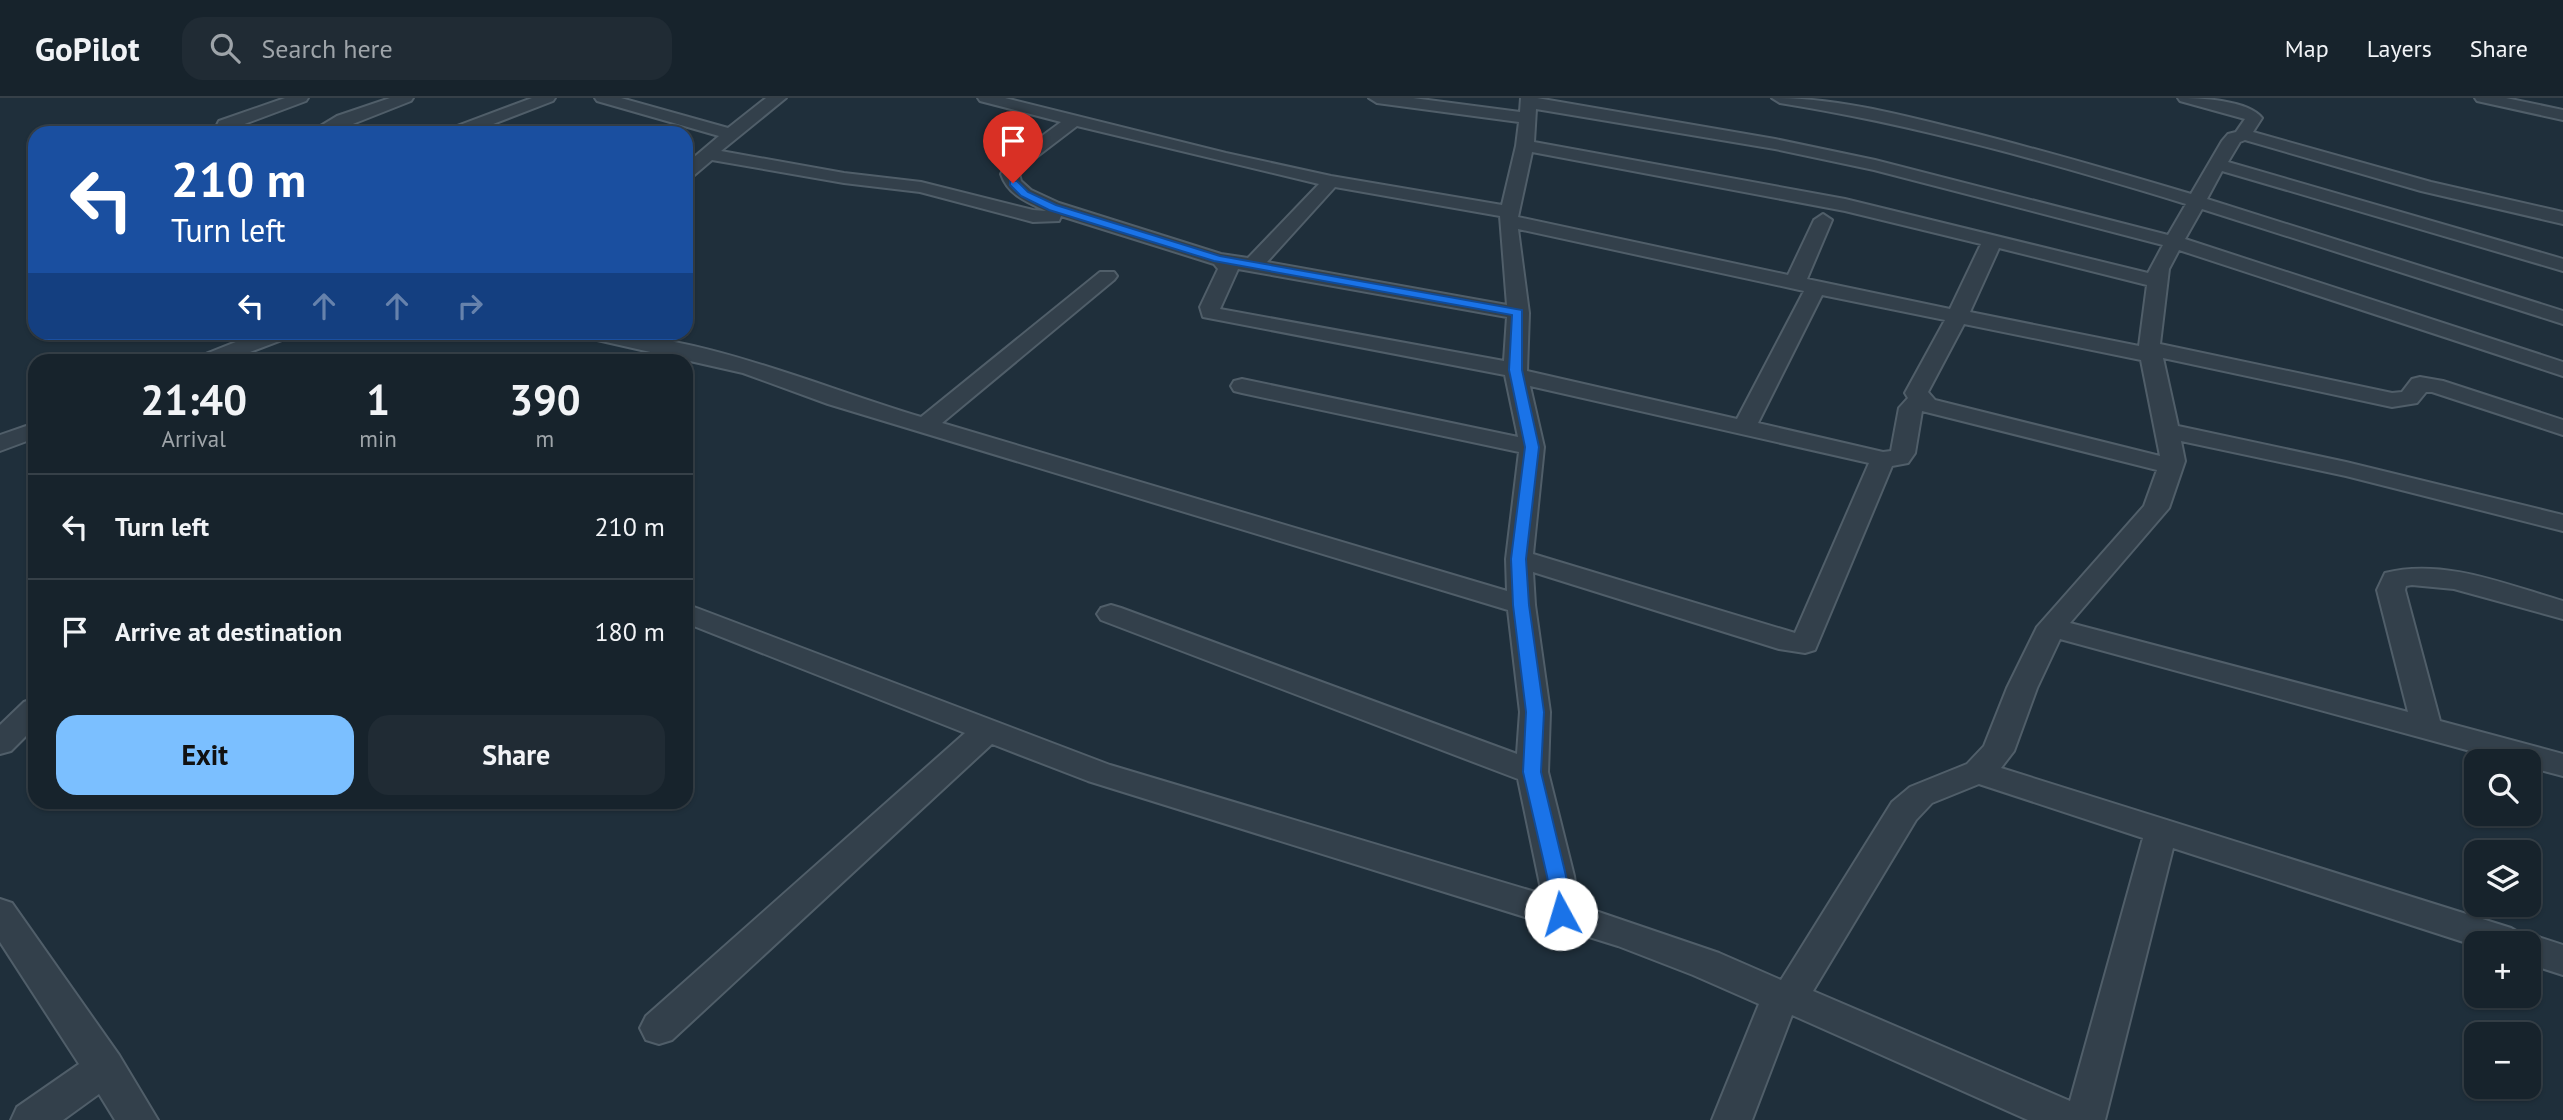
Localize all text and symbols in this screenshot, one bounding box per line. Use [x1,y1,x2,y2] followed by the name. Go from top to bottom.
[182,17,672,80] search box
[35,27,140,70] text: GoPilot
[206,29,244,67] icon: search
[262,32,393,65] text: Search here
[2285,33,2329,64] text: Map
[2367,33,2432,64] text: Layers
[2470,33,2528,64] text: Share
[983,111,1043,183] pin
[994,122,1032,160] icon: arrive
[171,147,306,211] text: 210 m
[56,154,147,245] icon: left
[171,209,286,251] text: Turn left
[232,287,270,325] icon: left
[305,287,343,325] icon: ahead
[378,287,416,325] icon: ahead
[451,287,489,325] icon: right
[140,372,247,427] text: 21:40
[366,372,390,427] text: 1
[509,372,581,427] text: 390
[161,424,226,453] text: Arrival
[359,424,397,453] text: min
[536,424,554,453] text: m
[56,508,94,546] icon: left
[115,510,209,543] text: Turn left
[594,510,665,543] text: 210 m
[56,613,94,651] icon: arrive
[115,615,342,648] text: Arrive at destination
[594,615,665,648] text: 180 m
[56,715,354,795] button: Exit
[368,715,665,795] button: Share
[2464,749,2541,1099] map controls
[2464,749,2541,826] button: search
[2464,840,2541,917] button: layers
[1524,877,1598,951] position arrow
[2464,931,2541,1008] button: +
[2464,1022,2541,1099] button: −

